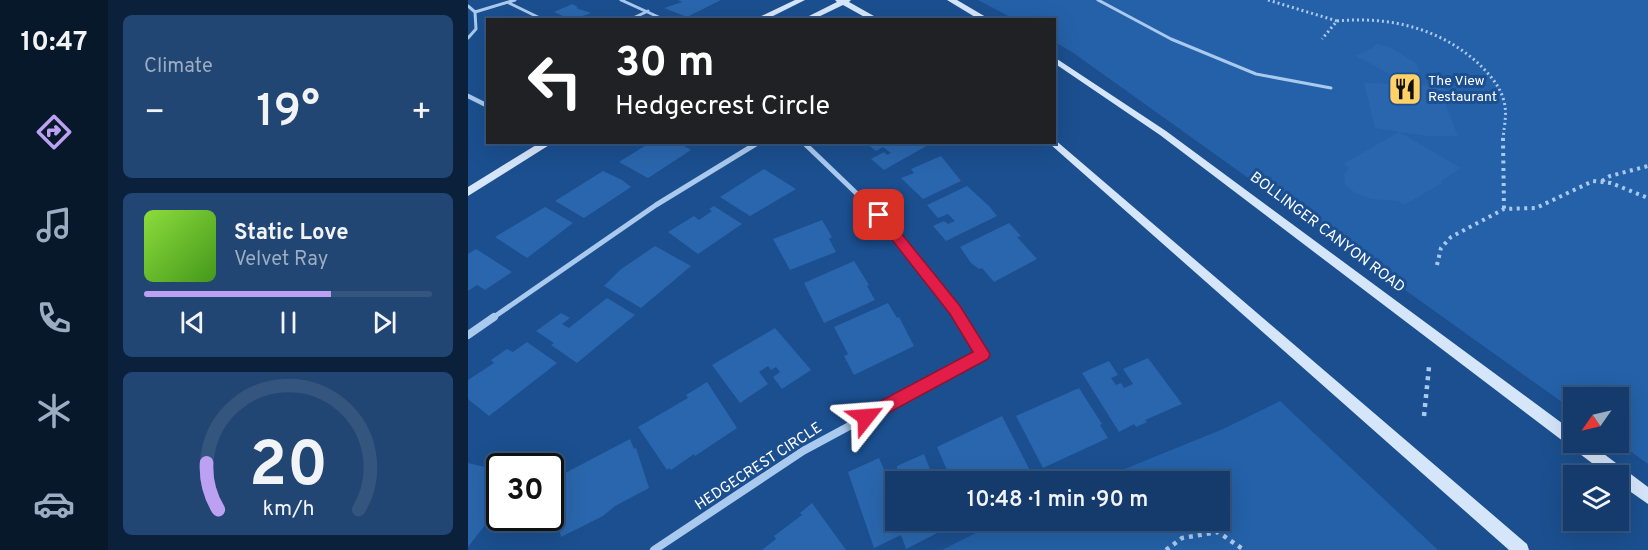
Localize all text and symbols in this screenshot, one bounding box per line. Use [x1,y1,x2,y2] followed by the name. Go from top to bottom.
[21,26,87,60] text: 10:47
[615,38,714,91] text: 30 m
[516,42,594,120] icon: left
[144,54,213,80] text: Climate
[1387,71,1423,107] restaurant icon: The View Restaurant
[1428,73,1497,106] place label: The View Restaurant
[256,85,320,142] text: 19°
[615,90,830,124] text: Hedgecrest Circle
[144,93,165,135] text: −
[411,93,432,135] text: +
[33,111,75,153] icon: directions
[1246,168,1408,298] street label: BOLLINGER CANYON ROAD
[853,189,904,240] pin
[862,198,895,231] icon: arrive
[33,204,75,246] icon: music
[234,220,348,247] text: Static Love
[234,247,328,273] text: Velvet Ray
[33,297,75,339] icon: phone
[176,306,209,339] icon: previous
[272,306,305,339] icon: pause
[368,306,401,339] icon: next
[834,385,898,449] position arrow
[1563,387,1629,453] north arrow
[1563,387,1629,531] map controls
[33,390,75,432] icon: climate
[692,419,826,515] street label: HEDGECREST CIRCLE
[248,430,328,509] text: 20
[486,453,564,531] speed limit sign: 30
[1563,465,1629,531] button: layers
[33,483,75,525] icon: car
[967,487,1148,514] text: 10:48 · 1 min · 90 m
[262,497,314,524] text: km/h

